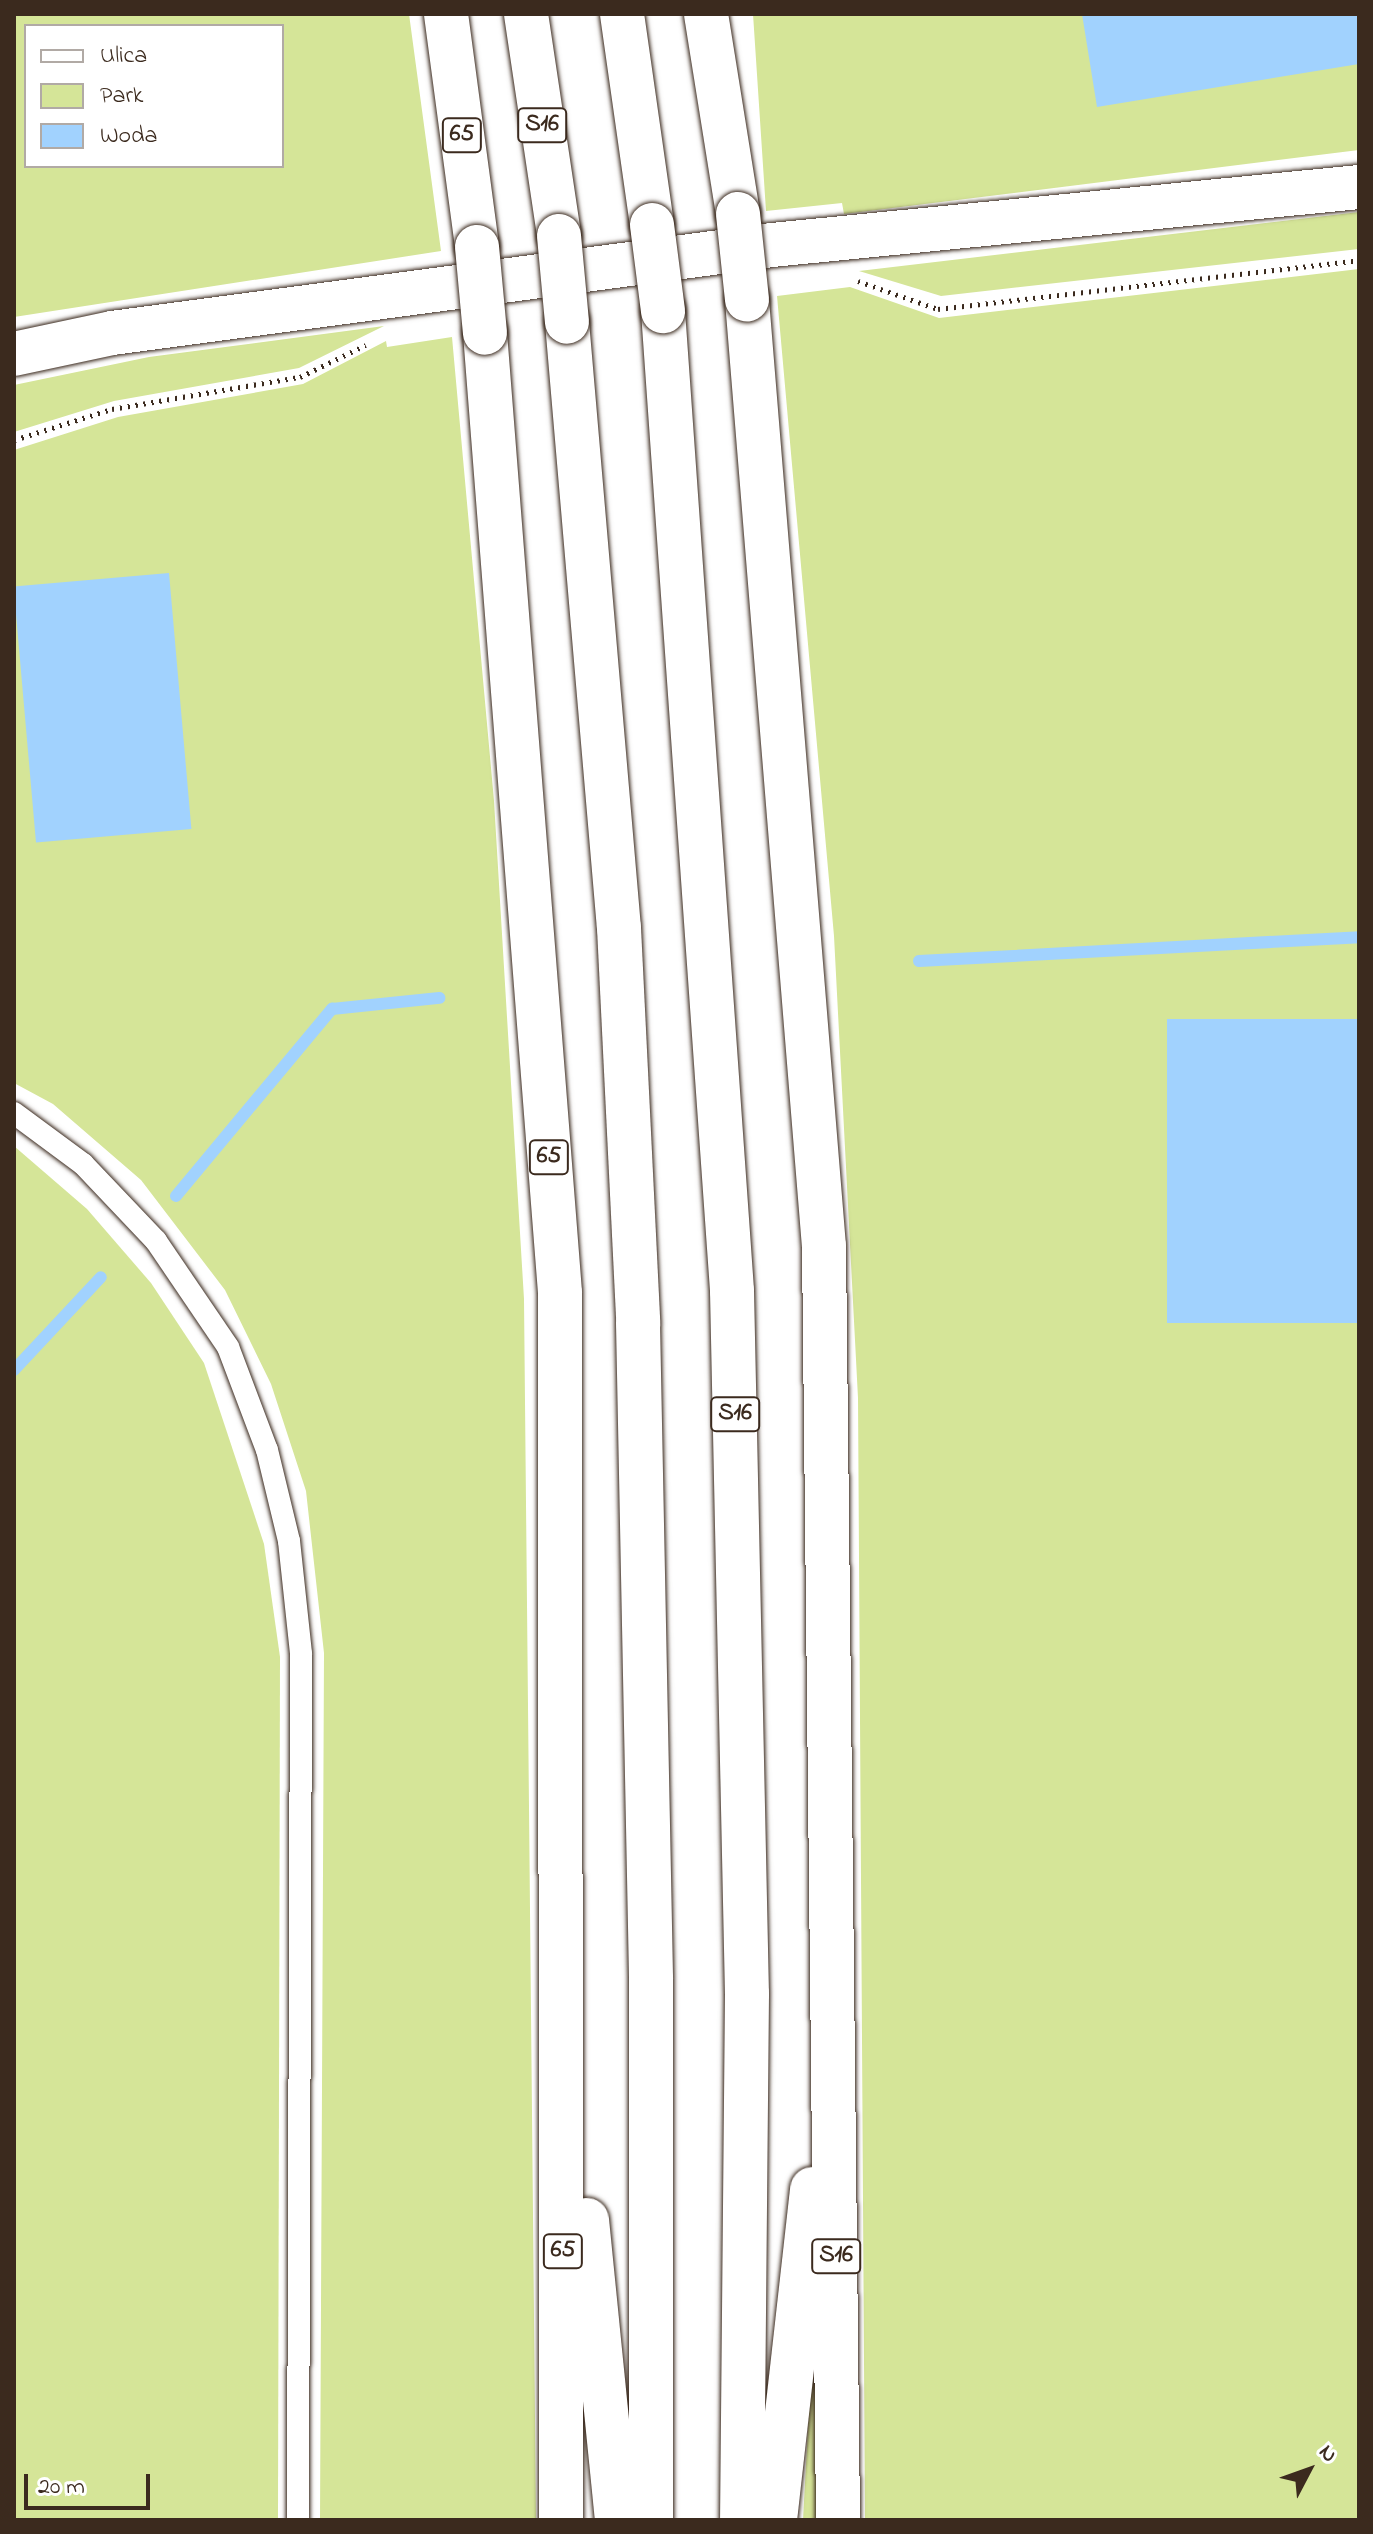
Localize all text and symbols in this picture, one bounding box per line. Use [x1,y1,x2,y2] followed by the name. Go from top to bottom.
[24,24,284,168] legend
[100,39,147,74] text: Ulica
[100,79,143,114] text: Park
[516,105,568,145] road number: S16
[440,115,484,155] road number: 65
[100,119,158,154] text: Woda
[527,1137,571,1177] road number: 65
[709,1394,761,1434] road number: S16
[541,2231,585,2271] road number: 65
[810,2236,862,2276] road number: S16
[1269,2430,1349,2510] north arrow
[1310,2438,1344,2470] text: N
[28,2458,154,2508] scale bar
[38,2470,85,2505] text: 20 m

